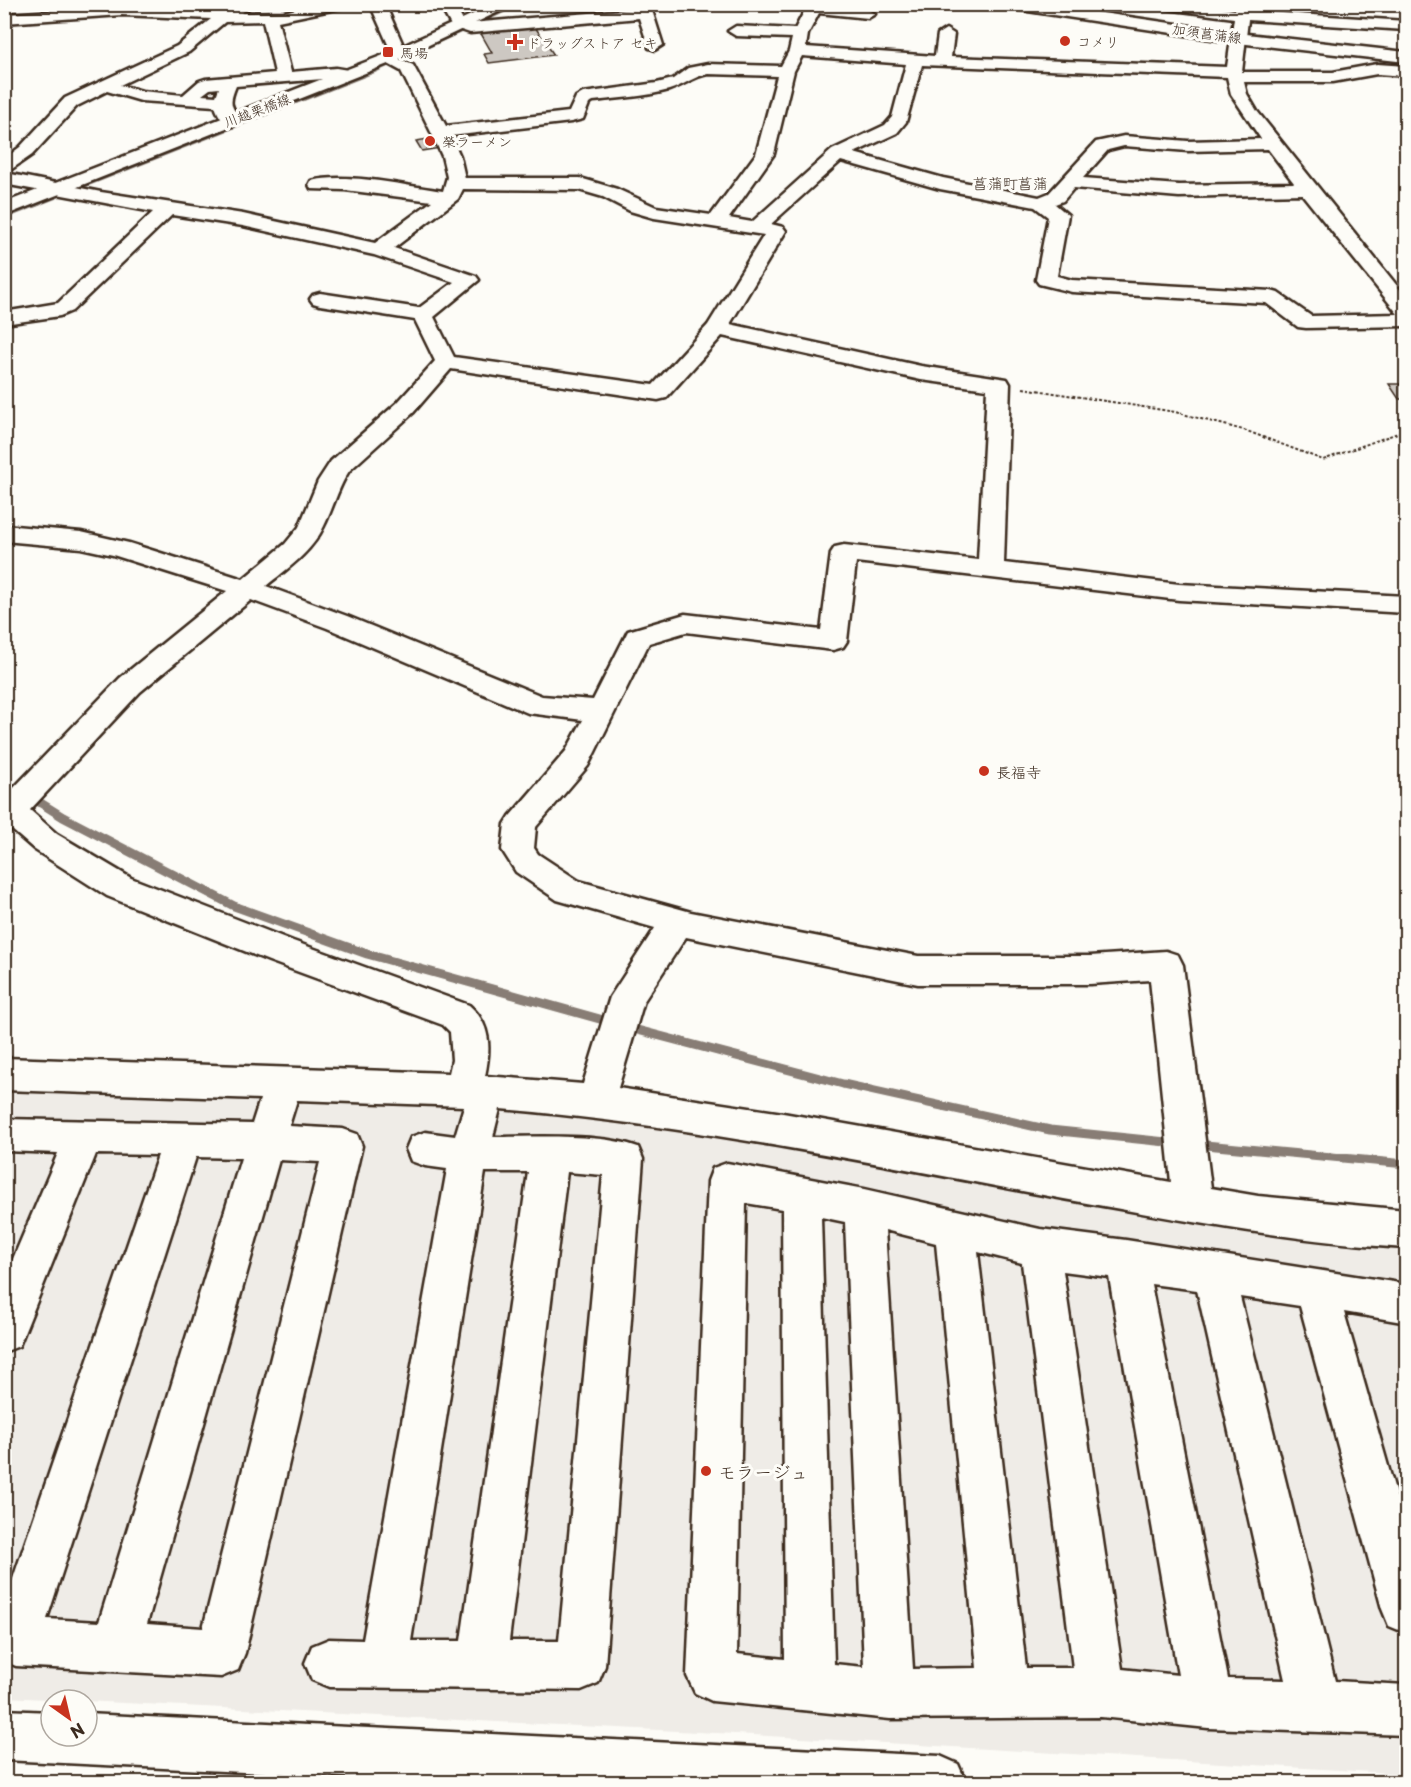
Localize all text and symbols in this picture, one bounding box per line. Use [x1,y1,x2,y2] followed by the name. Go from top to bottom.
[1171,18,1243,48] street label: 加須菖蒲線
[1077,31,1119,52] place label: コメリ
[527,32,658,53] place label: ドラッグストア セキ
[1058,34,1072,48] marker: コメリ
[508,35,522,49] marker: ドラッグストア セキ
[400,42,428,63] place label: 馬場
[381,45,395,59] marker: 馬場
[221,88,293,132] street label: 川越栗橋線
[442,131,512,152] place label: 榮ラーメン
[423,134,437,148] marker: 榮ラーメン
[972,171,1048,194] district label: 菖蒲町菖蒲
[996,760,1041,783] place label: 長福寺
[977,764,991,778] marker: 長福寺
[718,1458,808,1485] place label: モラージュ
[699,1464,713,1478] marker: モラージュ
[39,1688,99,1748] north arrow
[66,1718,90,1745] text: N

